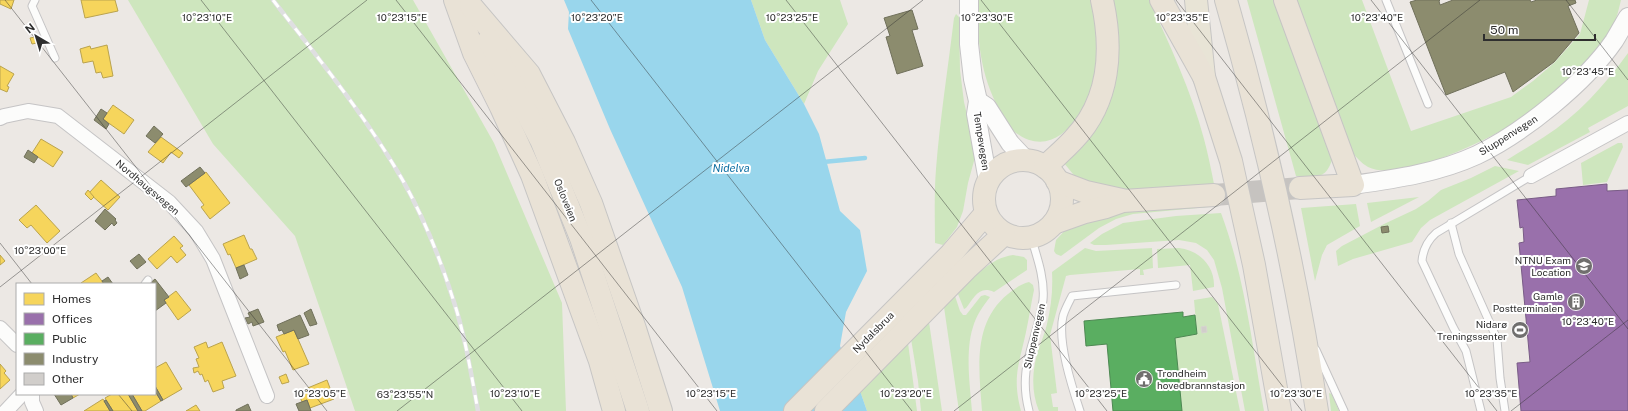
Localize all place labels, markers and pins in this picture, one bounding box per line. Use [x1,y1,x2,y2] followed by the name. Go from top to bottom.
[1515,254,1571,278] place label: NTNU Exam Location
[1574,256,1594,276] school or university icon: NTNU Exam Location
[1493,290,1563,314] place label: Gamle Postterminalen
[1566,292,1586,312] building icon: Gamle Postterminalen
[1437,318,1507,342] place label: Nidarø Treningssenter
[1510,320,1530,340] sports icon: Nidarø Treningssenter
[1157,367,1245,391] place label: Trondheim hovedbrannstasjon
[1134,369,1154,389] public building icon: Trondheim hovedbrannstasjon

